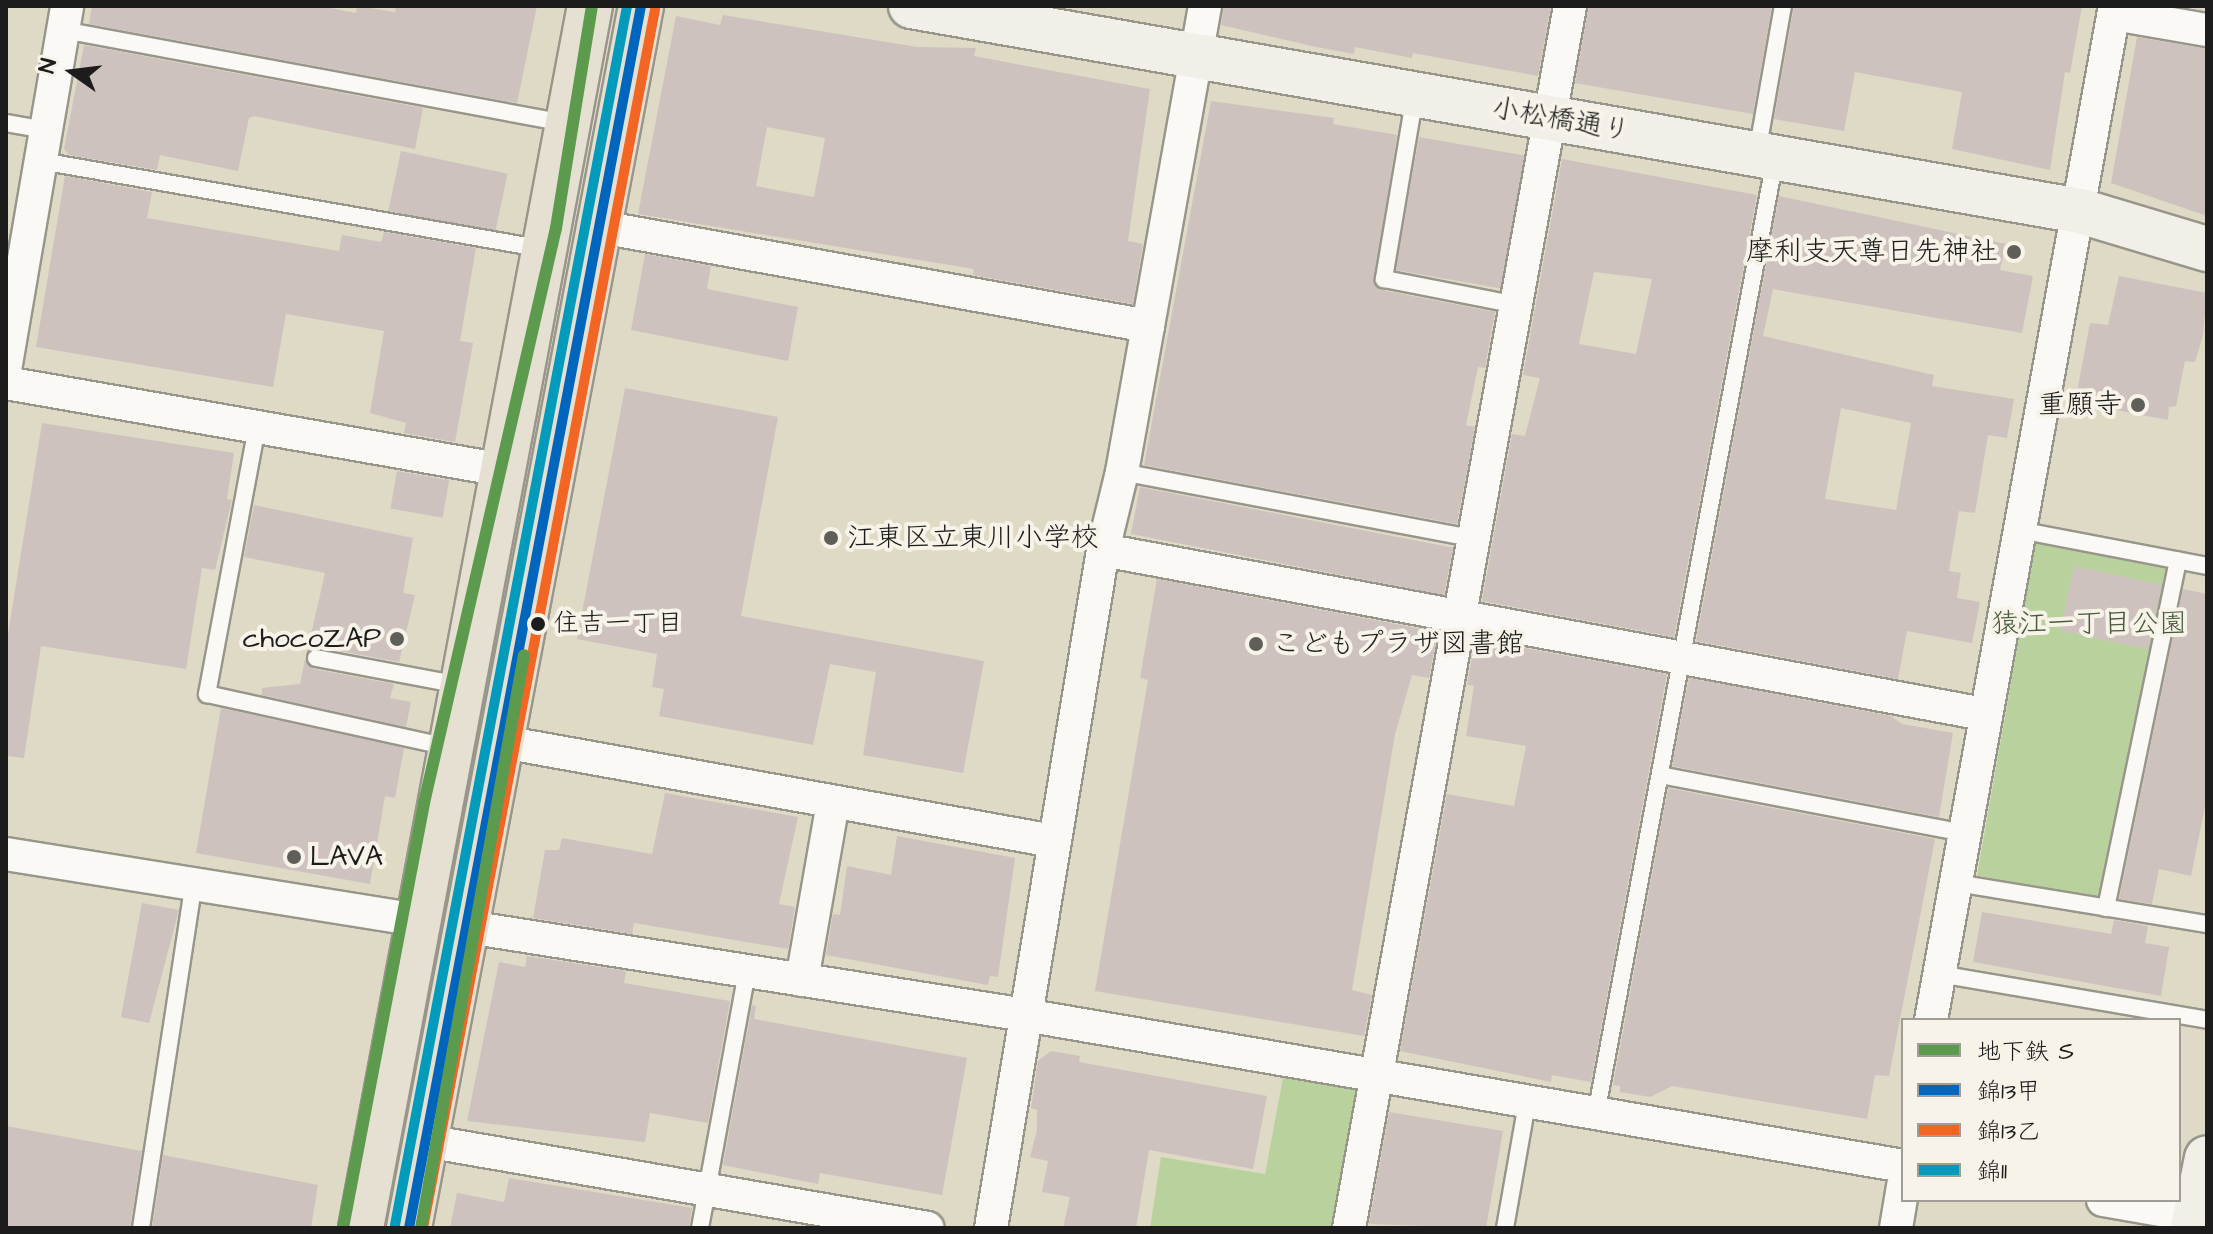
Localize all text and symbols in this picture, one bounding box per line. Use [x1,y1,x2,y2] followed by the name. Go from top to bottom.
[32,32,112,112] north arrow
[32,56,65,77] text: N
[1489,91,1633,149] street label: 小松橋通り
[1746,235,1998,269] place label: 摩利支天尊日先神社
[2005,243,2023,261] marker: 摩利支天尊日先神社
[2038,388,2122,422] place label: 重願寺
[2129,396,2147,414] marker: 重願寺
[847,521,1099,555] place label: 江東区立東川小学校
[822,529,840,547] marker: 江東区立東川小学校
[1991,607,2187,641] park label: 猿江一丁目公園
[553,608,683,640] place label: 住吉一丁目
[530,616,546,632] marker: 住吉一丁目
[242,622,381,656] place label: chocoZAP
[1272,627,1524,661] place label: こどもプラザ図書館
[388,630,406,648] marker: chocoZAP
[1247,635,1265,653] marker: こどもプラザ図書館
[310,840,383,874] place label: LAVA
[285,848,303,866] marker: LAVA
[1901,1018,2181,1202] legend
[1977,1035,2074,1069] text: 地下鉄 S
[1977,1075,2040,1109] text: 錦13甲
[1977,1115,2040,1149] text: 錦13乙
[1977,1155,2007,1189] text: 錦11

